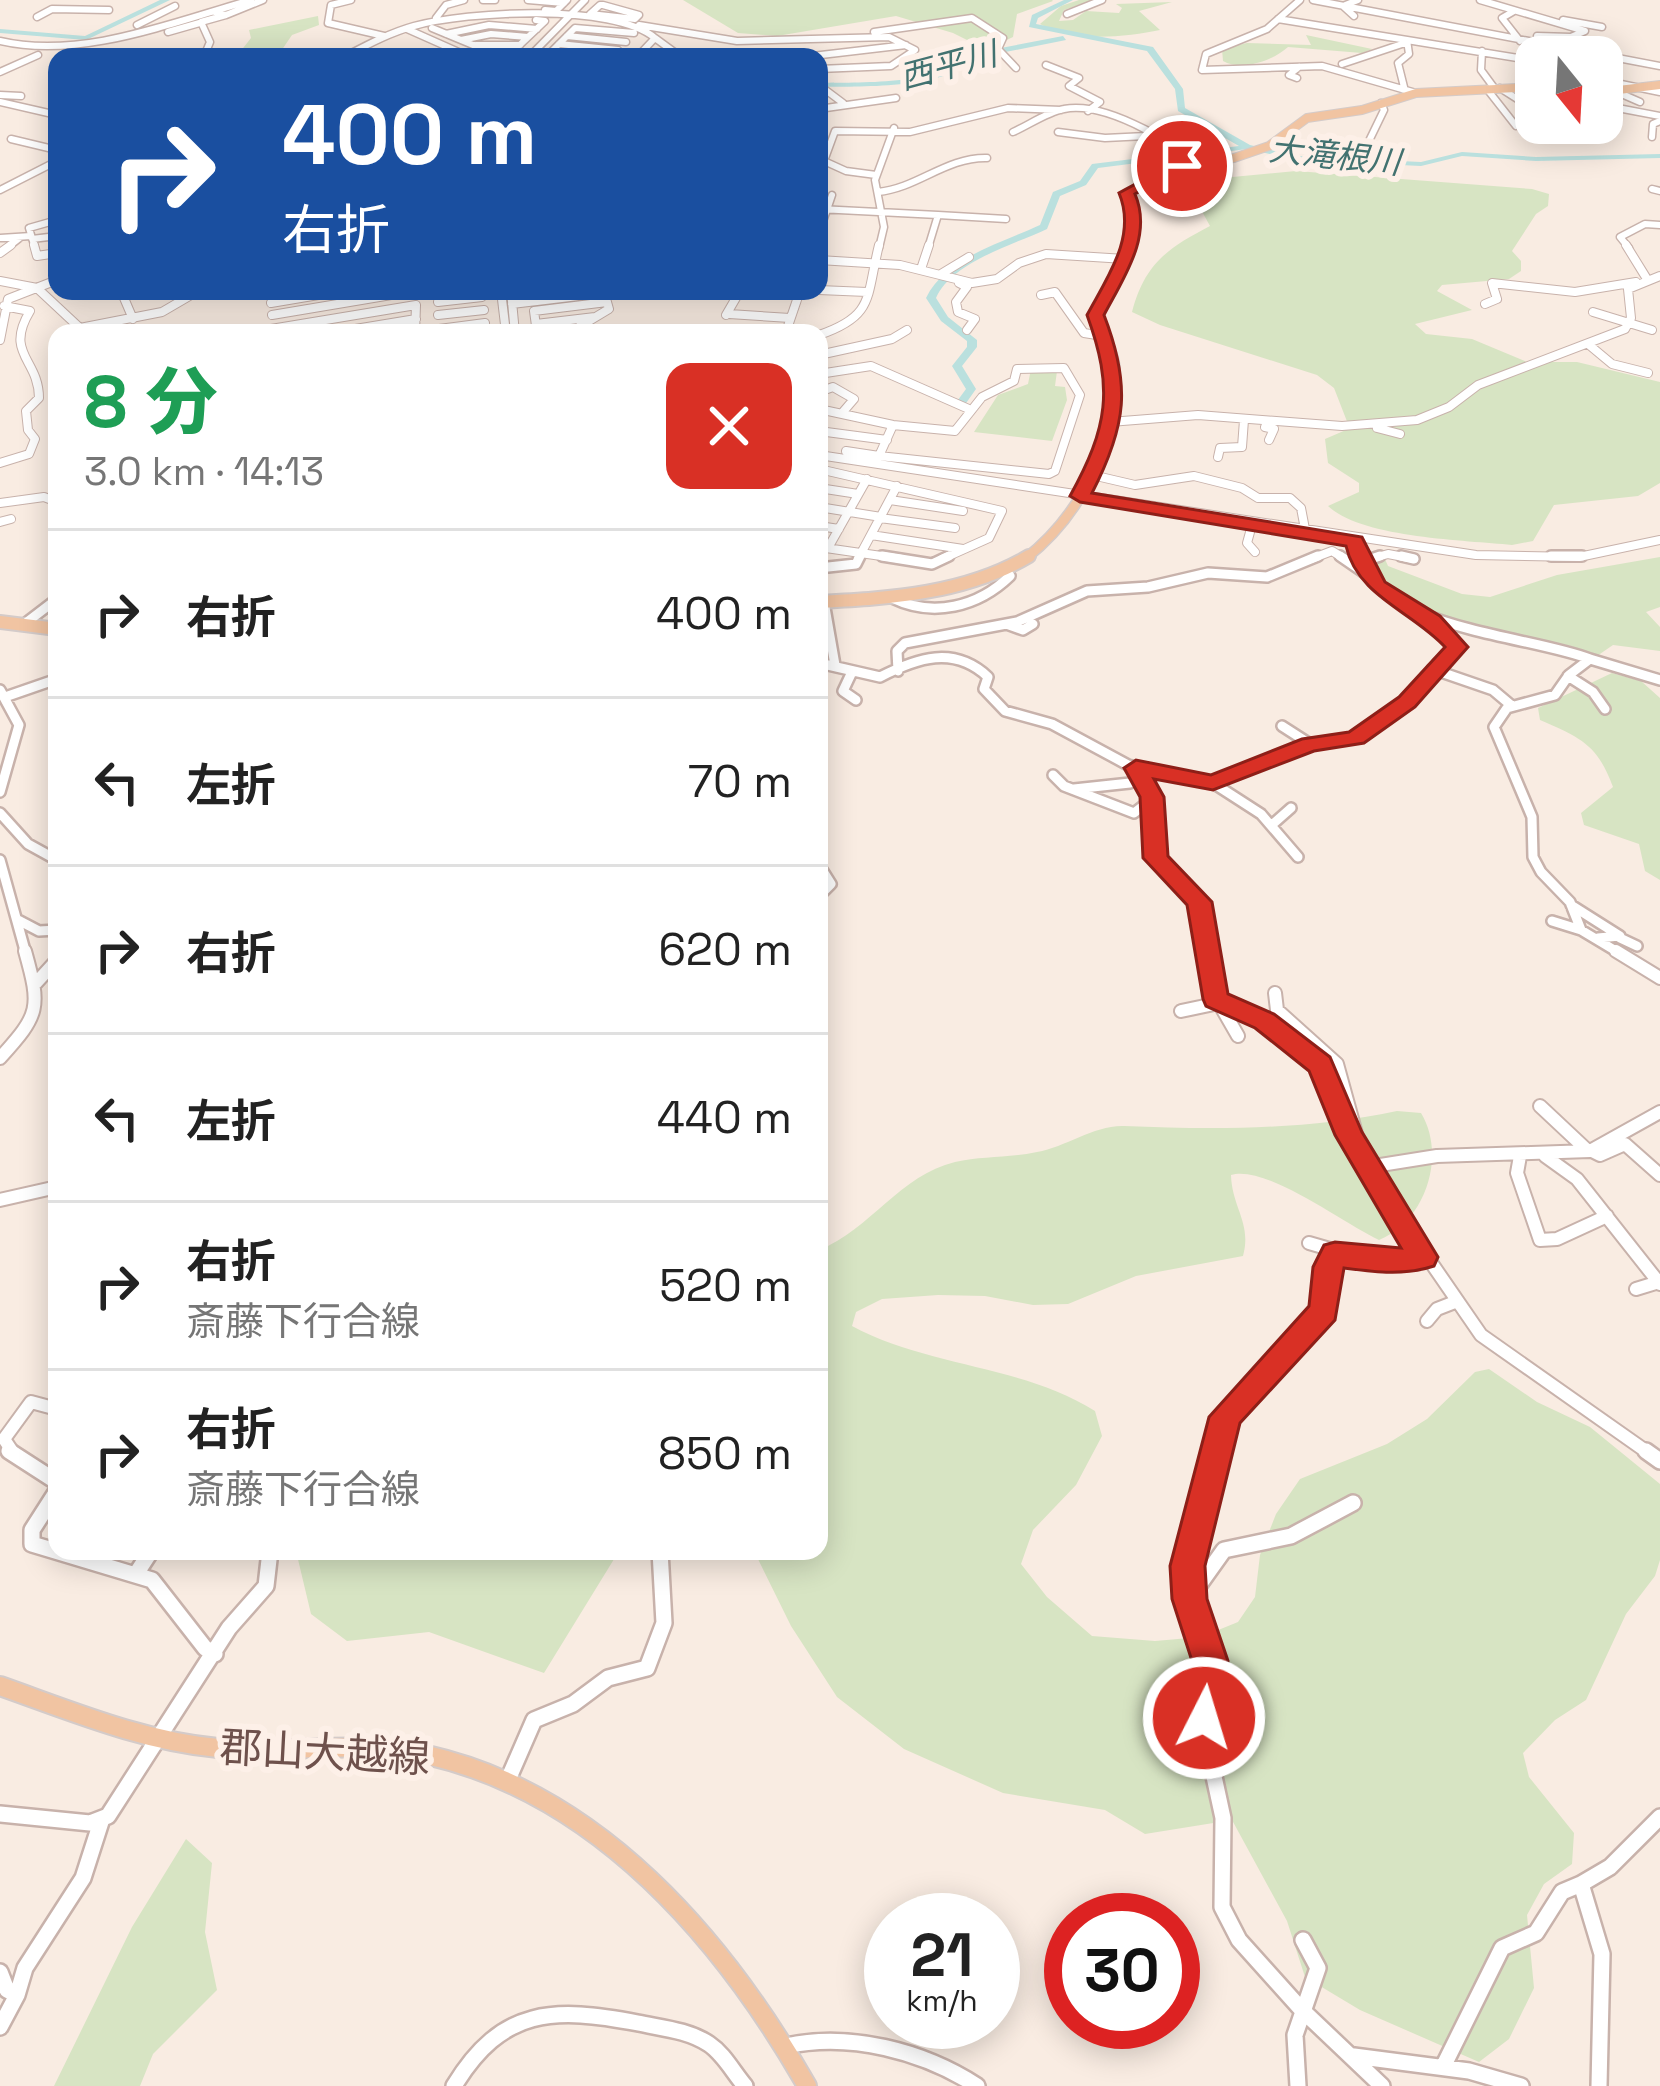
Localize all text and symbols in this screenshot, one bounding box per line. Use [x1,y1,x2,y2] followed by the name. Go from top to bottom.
[895,32,1004,99] water label: 西平川
[1515,36,1623,144] north arrow
[1515,36,1623,144] map controls
[282,81,537,189] text: 400 m
[84,96,240,252] icon: right
[1131,115,1233,217] pin
[1267,128,1406,184] water label: 大滝根川
[1149,133,1215,199] icon: arrive
[282,196,390,265] text: 右折
[84,356,218,448] text: 8 分
[666,363,792,489] button: close
[84,447,324,496] text: 3.0 km · 14:13
[84,581,150,647] icon: right
[656,585,792,642] text: 400 m
[186,589,276,646] text: 右折
[84,749,150,815] icon: left
[688,753,792,810] text: 70 m
[186,757,276,814] text: 左折
[84,917,150,983] icon: right
[658,921,792,978] text: 620 m
[186,925,276,982] text: 右折
[84,1085,150,1151] icon: left
[657,1089,792,1146] text: 440 m
[186,1093,276,1150] text: 左折
[186,1233,276,1290] text: 右折
[84,1253,150,1319] icon: right
[659,1257,792,1314] text: 520 m
[186,1297,420,1346] text: 斎藤下行合線
[186,1401,276,1458] text: 右折
[84,1421,150,1487] icon: right
[658,1425,792,1482] text: 850 m
[186,1465,420,1514] text: 斎藤下行合線
[1141,1655,1267,1781] position arrow
[219,1721,431,1784] street label: 郡山大越線
[1044,1893,1200,2049] speed limit sign: 30
[911,1917,973,1994] text: 21
[906,1981,978,2020] text: km/h

